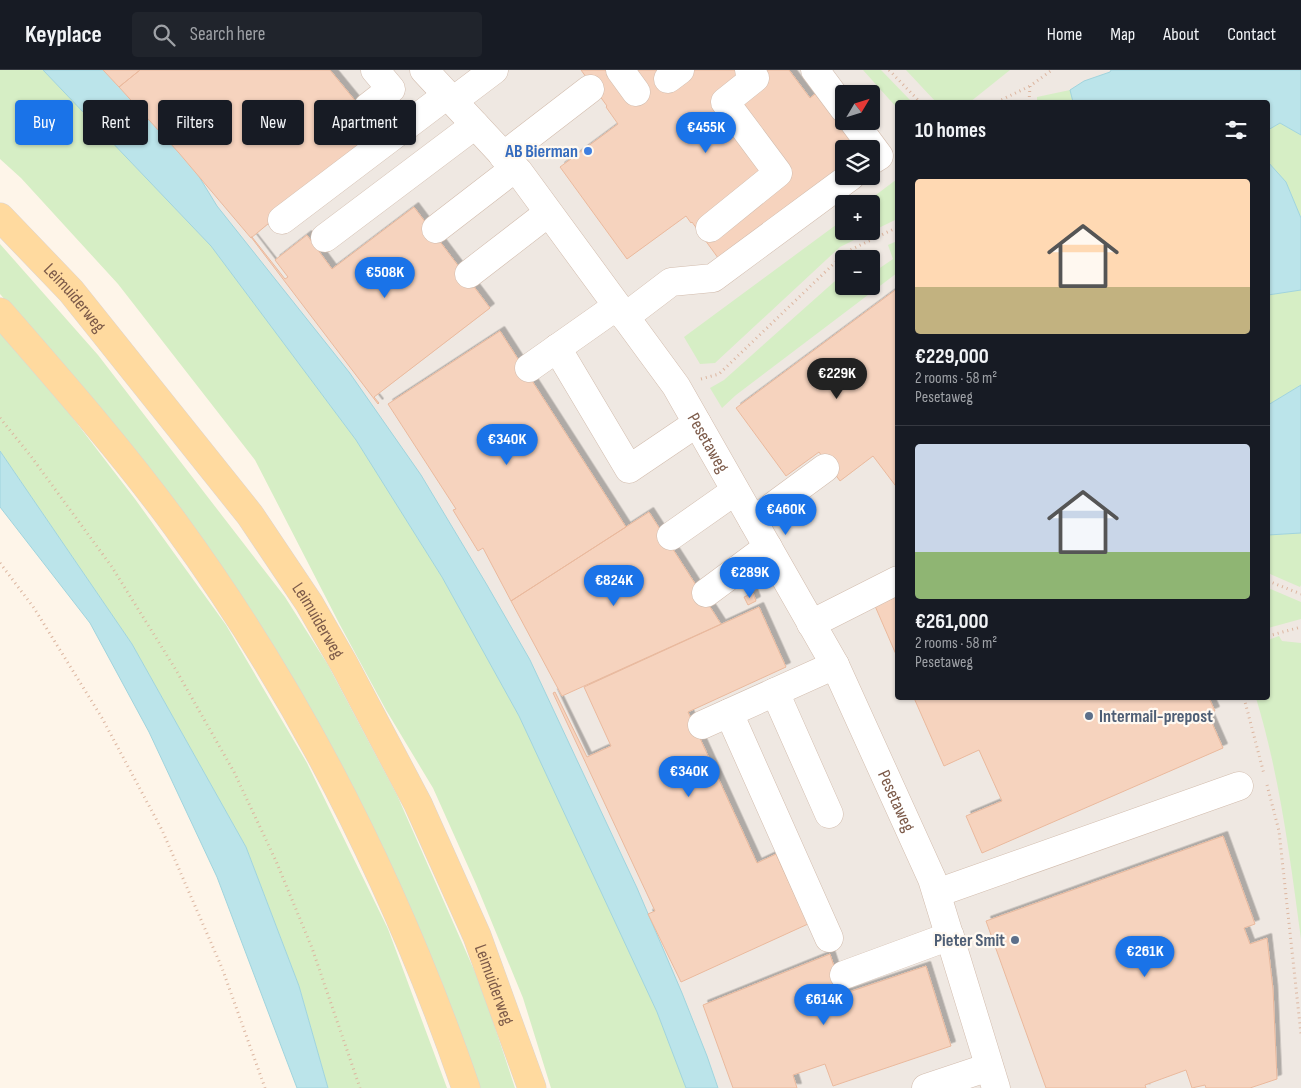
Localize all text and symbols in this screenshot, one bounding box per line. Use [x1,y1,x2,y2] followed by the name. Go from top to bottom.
[132,12,482,57] search box
[25,20,102,49] text: Keyplace
[150,21,178,49] icon: search
[190,23,265,46] text: Search here
[1047,24,1082,45] text: Home
[1110,24,1135,45] text: Map
[1163,24,1199,45] text: About
[1227,24,1276,45] text: Contact
[835,85,880,130] north arrow
[835,85,880,295] map controls
[15,100,73,145] chip: Buy
[83,100,148,145] chip: Rent
[158,100,232,145] chip: Filters
[242,100,304,145] chip: New
[314,100,416,145] chip: Apartment
[671,112,741,154] pin: €455K
[1222,116,1250,144] icon: filters
[687,118,725,137] text: €455K
[915,118,986,143] text: 10 homes
[835,140,880,185] button: layers
[504,141,578,162] place label: AB Bierman
[582,145,594,157] marker: AB Bierman
[835,195,880,240] button: +
[1038,211,1128,301] icon: home
[835,250,880,295] button: −
[350,256,420,299] pin: €508K
[39,259,110,336] street label: Leimuiderweg
[366,263,404,282] text: €508K
[915,344,989,369] text: €229,000
[802,358,872,400] pin: €229K
[818,364,856,383] text: €229K
[915,369,997,388] text: 2 rooms · 58 m²
[915,388,973,407] text: Pesetaweg
[683,409,734,476] street label: Pesetaweg
[472,424,542,466] pin: €340K
[488,430,526,449] text: €340K
[1038,477,1128,567] icon: home
[751,494,821,536] pin: €460K
[766,500,806,519] text: €460K
[715,556,785,599] pin: €289K
[731,563,769,582] text: €289K
[579,564,649,607] pin: €824K
[595,571,633,590] text: €824K
[288,579,349,662] street label: Leimuiderweg
[915,609,989,634] text: €261,000
[915,634,997,653] text: 2 rooms · 58 m²
[915,653,973,672] text: Pesetaweg
[1099,706,1213,727] place label: Intermail-prepost
[1083,710,1095,722] marker: Intermail-prepost
[654,756,724,798] pin: €340K
[670,762,708,781] text: €340K
[874,767,920,835] street label: Pesetaweg
[934,930,1005,951] place label: Pieter Smit
[1009,934,1021,946] marker: Pieter Smit
[1110,936,1180,978] pin: €261K
[470,941,519,1028] street label: Leimuiderweg
[1126,942,1164,961] text: €261K
[789,984,859,1026] pin: €614K
[805,990,843,1009] text: €614K

